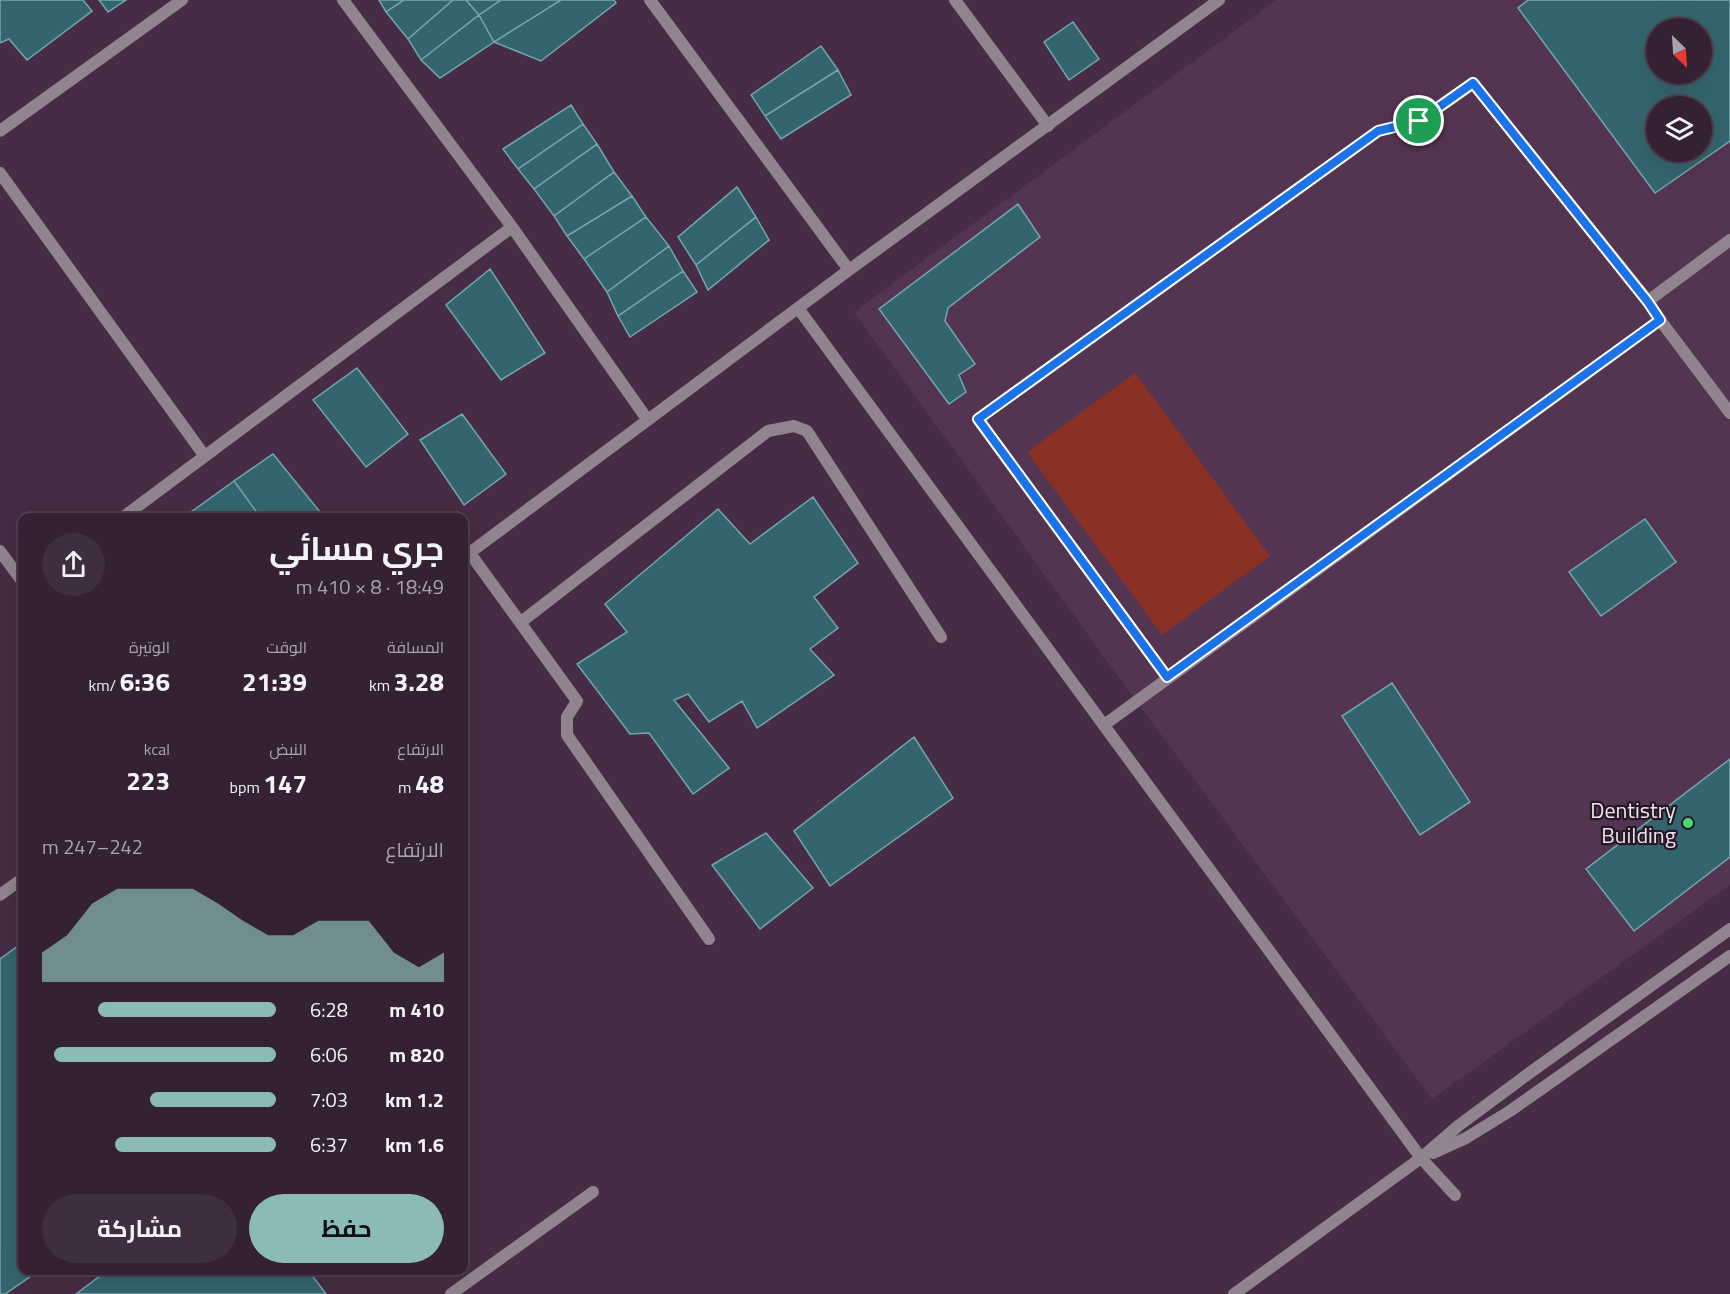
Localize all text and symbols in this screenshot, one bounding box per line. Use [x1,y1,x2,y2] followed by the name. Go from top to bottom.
[1646,18,1712,84] north arrow
[1646,18,1712,162] map controls
[1393,95,1444,146] pin
[1646,96,1712,162] button: layers
[1402,104,1435,137] icon: arrive
[269,523,444,573] text: جري مسائي
[42,533,105,596] button: share
[296,571,444,602] text: 18:49 · 8 × 410 m
[129,635,170,659] text: الوتيرة
[266,635,307,659] text: الوقت
[387,635,444,659] text: المسافة
[120,662,170,701] text: 6:36
[242,662,307,701] text: 21:39
[394,662,444,701] text: 3.28
[88,673,120,697] text: /km
[369,673,394,697] text: km
[144,737,170,761] text: kcal
[269,737,307,761] text: النبض
[397,737,444,761] text: الارتفاع
[126,761,170,800] text: 223
[263,764,307,803] text: 147
[415,764,444,803] text: 48
[230,775,263,799] text: bpm
[398,775,415,799] text: m
[1590,793,1676,852] place label: Dentistry Building
[1681,816,1695,830] marker: Dentistry Building
[42,831,143,862] text: 242–247 m
[385,834,444,865] text: الارتفاع
[310,994,348,1025] text: 6:28
[389,994,444,1025] text: 410 m
[310,1039,348,1070] text: 6:06
[389,1039,444,1070] text: 820 m
[310,1084,348,1115] text: 7:03
[385,1084,444,1115] text: 1.2 km
[310,1129,348,1160] text: 6:37
[385,1129,444,1160] text: 1.6 km
[42,1194,237,1263] button: مشاركة
[249,1194,444,1263] button: حفظ

